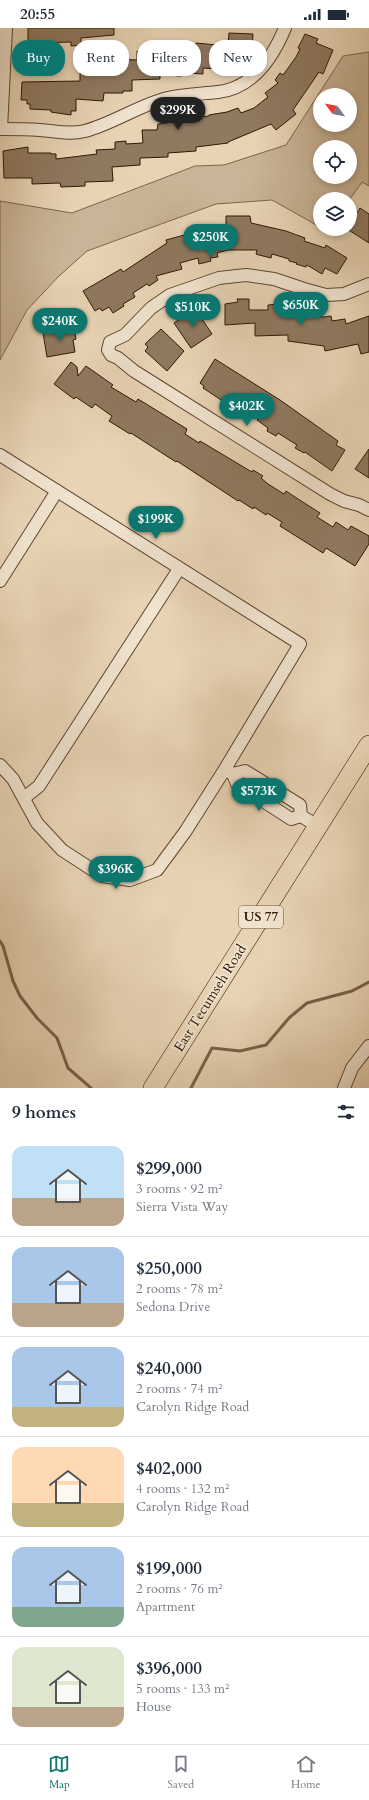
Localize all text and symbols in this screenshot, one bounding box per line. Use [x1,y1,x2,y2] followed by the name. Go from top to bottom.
[20,4,55,24] text: 20:55
[12,40,65,76] chip: Buy
[73,40,129,76] chip: Rent
[137,40,201,76] chip: Filters
[209,40,267,76] chip: New
[313,88,357,132] north arrow
[313,88,357,236] map controls
[150,97,206,131] pin: $299K
[159,101,197,119] text: $299K
[313,140,357,184] button: locate
[313,192,357,236] button: layers
[183,224,239,258] pin: $250K
[192,228,230,246] text: $250K
[273,292,329,326] pin: $650K
[165,294,221,328] pin: $510K
[282,296,320,314] text: $650K
[174,298,212,316] text: $510K
[32,308,88,342] pin: $240K
[41,312,79,330] text: $240K
[219,393,275,427] pin: $402K
[228,397,266,415] text: $402K
[128,506,184,540] pin: $199K
[137,510,175,528] text: $199K
[231,778,287,812] pin: $573K
[240,782,278,800] text: $573K
[88,856,144,890] pin: $396K
[97,860,135,878] text: $396K
[239,906,283,928] road number: US 77
[169,940,251,1055] street label: East Tecumseh Road
[12,1101,76,1124] text: 9 homes
[335,1101,357,1123] icon: filters
[136,1157,202,1180] text: $299,000
[44,1162,92,1210] icon: home
[136,1180,223,1198] text: 3 rooms · 92 m²
[136,1198,228,1216] text: Sierra Vista Way
[136,1257,202,1280] text: $250,000
[44,1263,92,1311] icon: home
[136,1280,223,1298] text: 2 rooms · 78 m²
[136,1298,210,1316] text: Sedona Drive
[136,1357,202,1380] text: $240,000
[44,1363,92,1411] icon: home
[136,1380,223,1398] text: 2 rooms · 74 m²
[136,1398,249,1416] text: Carolyn Ridge Road
[136,1457,202,1480] text: $402,000
[44,1463,92,1511] icon: home
[136,1480,229,1498] text: 4 rooms · 132 m²
[136,1498,249,1516] text: Carolyn Ridge Road
[136,1557,202,1580] text: $199,000
[44,1563,92,1611] icon: home
[136,1580,223,1598] text: 2 rooms · 76 m²
[136,1598,195,1616] text: Apartment
[136,1657,202,1680] text: $396,000
[44,1663,92,1711] icon: home
[136,1680,229,1698] text: 5 rooms · 133 m²
[136,1698,171,1716] text: House
[48,1753,70,1792] tab: Map
[167,1753,194,1792] tab: Saved
[291,1753,321,1792] tab: Home

